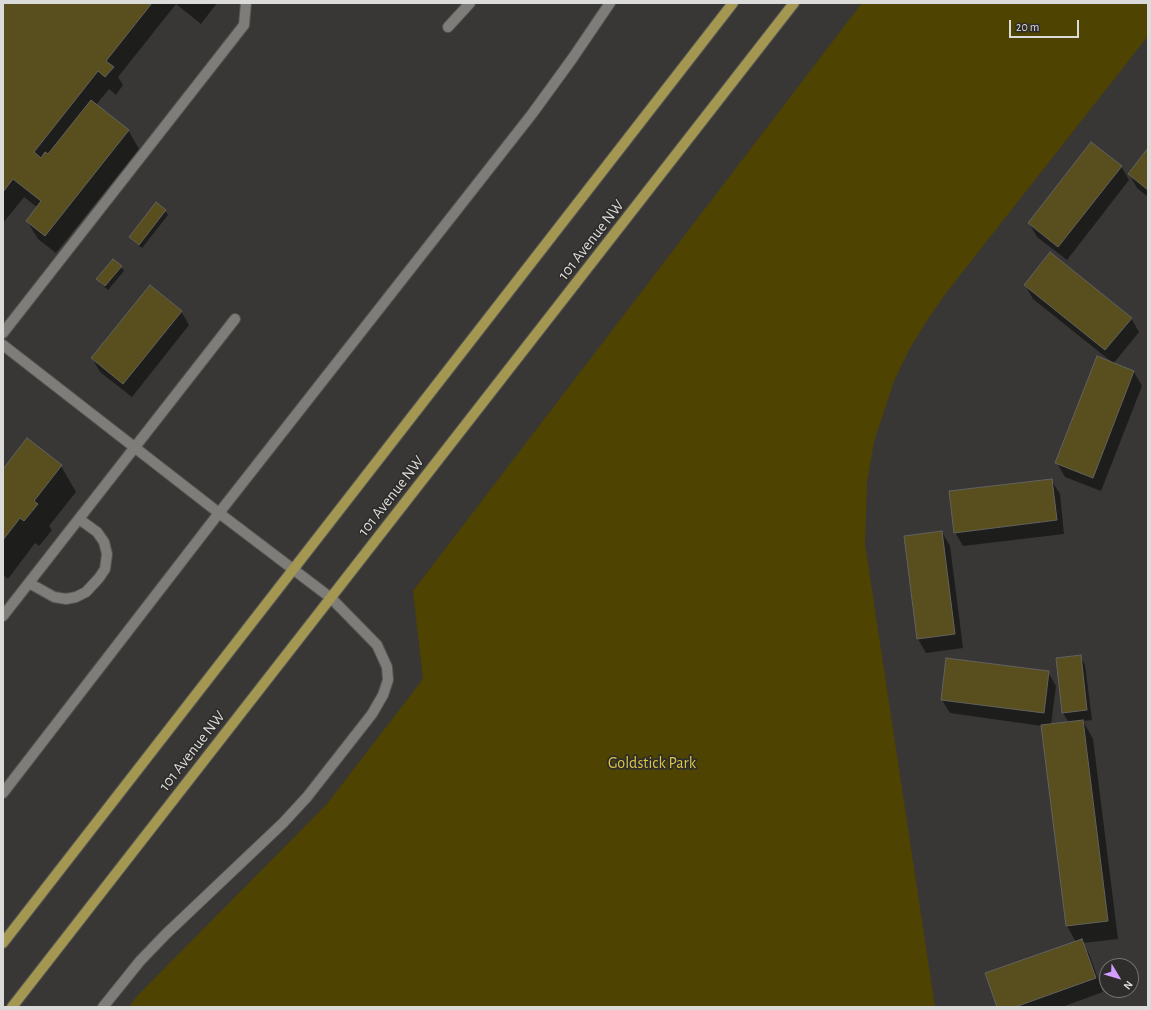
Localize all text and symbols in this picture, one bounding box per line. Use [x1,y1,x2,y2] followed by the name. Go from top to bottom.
[1011,12,1081,38] scale bar
[1016,21,1039,33] text: 20 m
[554,196,628,284] street label: 101 Avenue NW
[354,452,428,540] street label: 101 Avenue NW
[155,707,229,795] street label: 101 Avenue NW
[608,753,696,773] park label: Goldstick Park
[1099,958,1139,998] north arrow
[1121,979,1135,991] text: N

